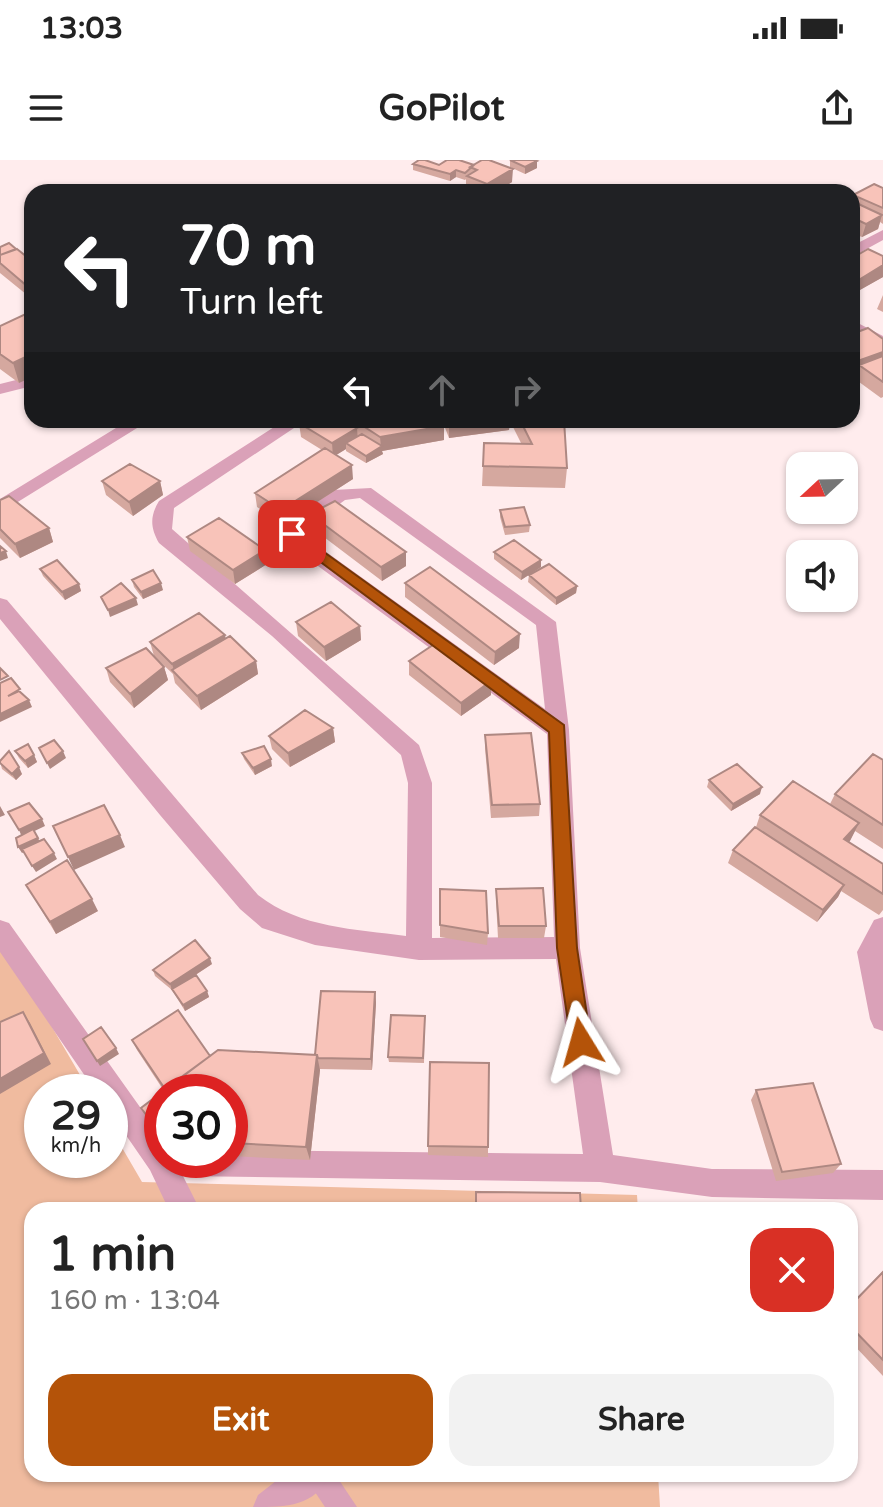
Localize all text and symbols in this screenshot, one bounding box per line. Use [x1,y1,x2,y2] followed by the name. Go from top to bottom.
[40,10,123,47] text: 13:03
[24,86,68,130] icon: menu
[815,86,859,130] icon: share
[379,87,504,130] text: GoPilot
[180,213,316,280] text: 70 m
[48,216,152,320] icon: left
[180,281,323,324] text: Turn left
[336,368,380,412] icon: left
[420,368,464,412] icon: ahead
[504,368,548,412] icon: right
[786,452,858,524] north arrow
[786,452,858,612] map controls
[258,500,326,568] pin
[270,512,314,556] icon: arrive
[786,540,858,612] button: sound
[539,1000,623,1084] position arrow
[144,1074,248,1178] speed limit sign: 30
[51,1092,101,1140] text: 29
[51,1134,101,1158] text: km/h
[48,1226,176,1284] text: 1 min
[750,1228,834,1312] button: close
[48,1285,220,1316] text: 160 m · 13:04
[48,1374,433,1466] button: Exit
[449,1374,834,1466] button: Share

